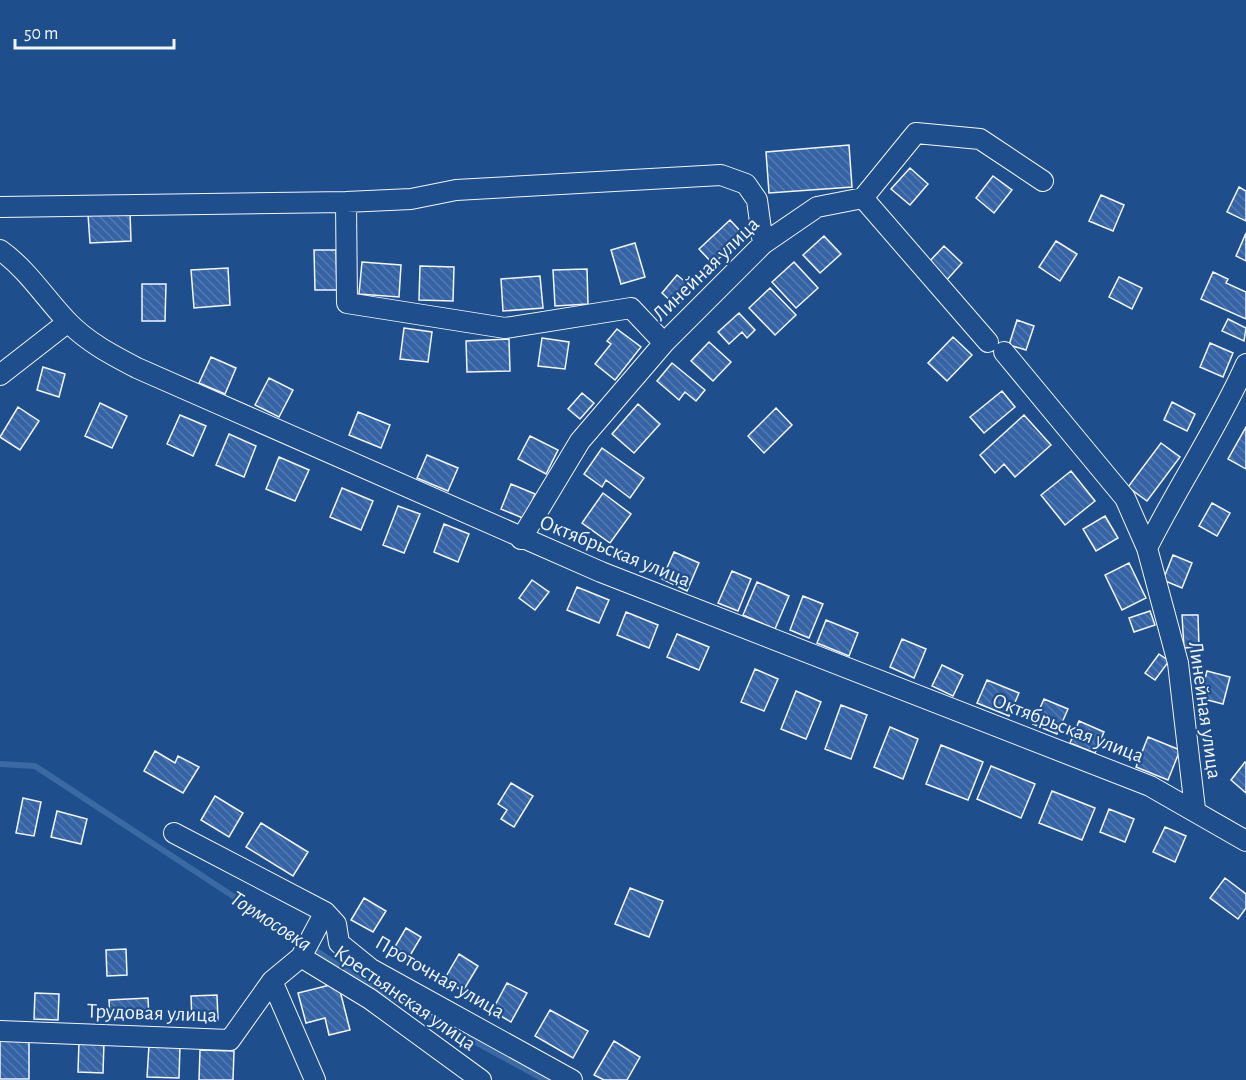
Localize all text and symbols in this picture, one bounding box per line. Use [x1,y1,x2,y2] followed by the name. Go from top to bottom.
[15,12,174,50] scale bar
[24,25,58,43] text: 50 m
[649,213,764,325] street label: Линейная улица
[537,511,694,591] street label: Октябрьская улица
[1185,640,1225,781] street label: Линейная улица
[989,689,1147,767] street label: Октябрьская улица
[226,887,316,956] water label: Тормосовка
[372,932,509,1023] street label: Проточная улица
[330,941,480,1055] street label: Крестьянская улица
[87,1000,218,1026] street label: Трудовая улица

